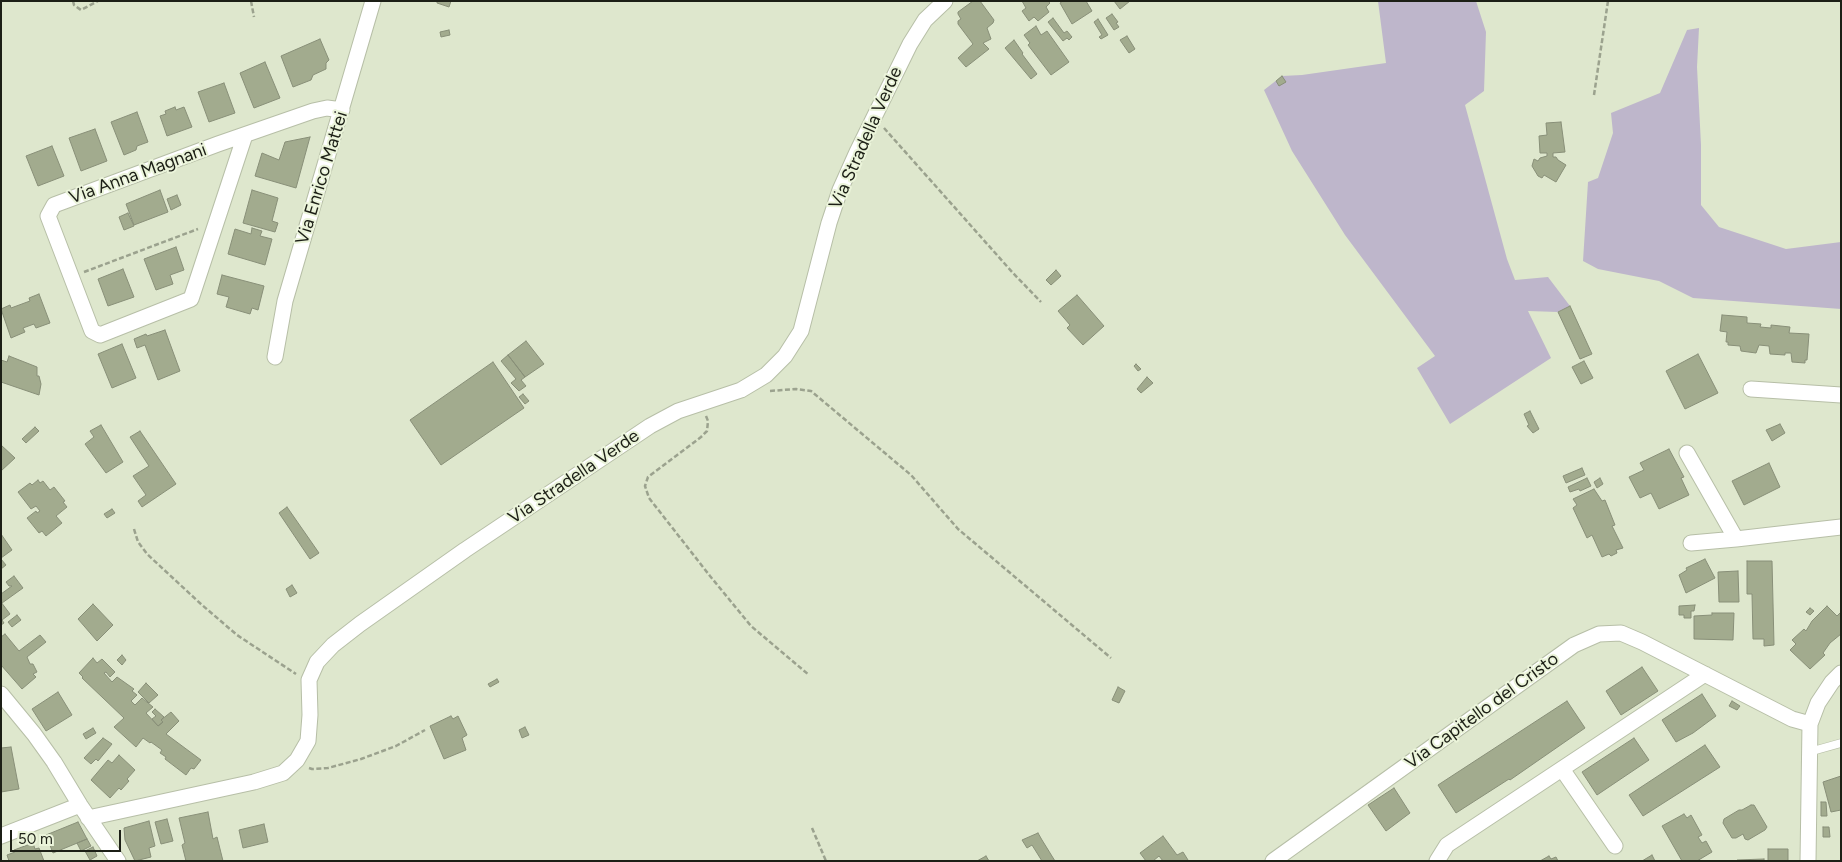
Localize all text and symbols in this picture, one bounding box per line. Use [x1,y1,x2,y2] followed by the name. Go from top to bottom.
[825,64,907,212] street label: Via Stradella Verde
[292,109,352,247] street label: Via Enrico Mattei
[66,139,210,209] street label: Via Anna Magnani
[504,425,644,529] street label: Via Stradella Verde
[1401,648,1563,774] street label: Via Capitello del Cristo
[12,820,124,852] scale bar
[18,830,53,848] text: 50 m

